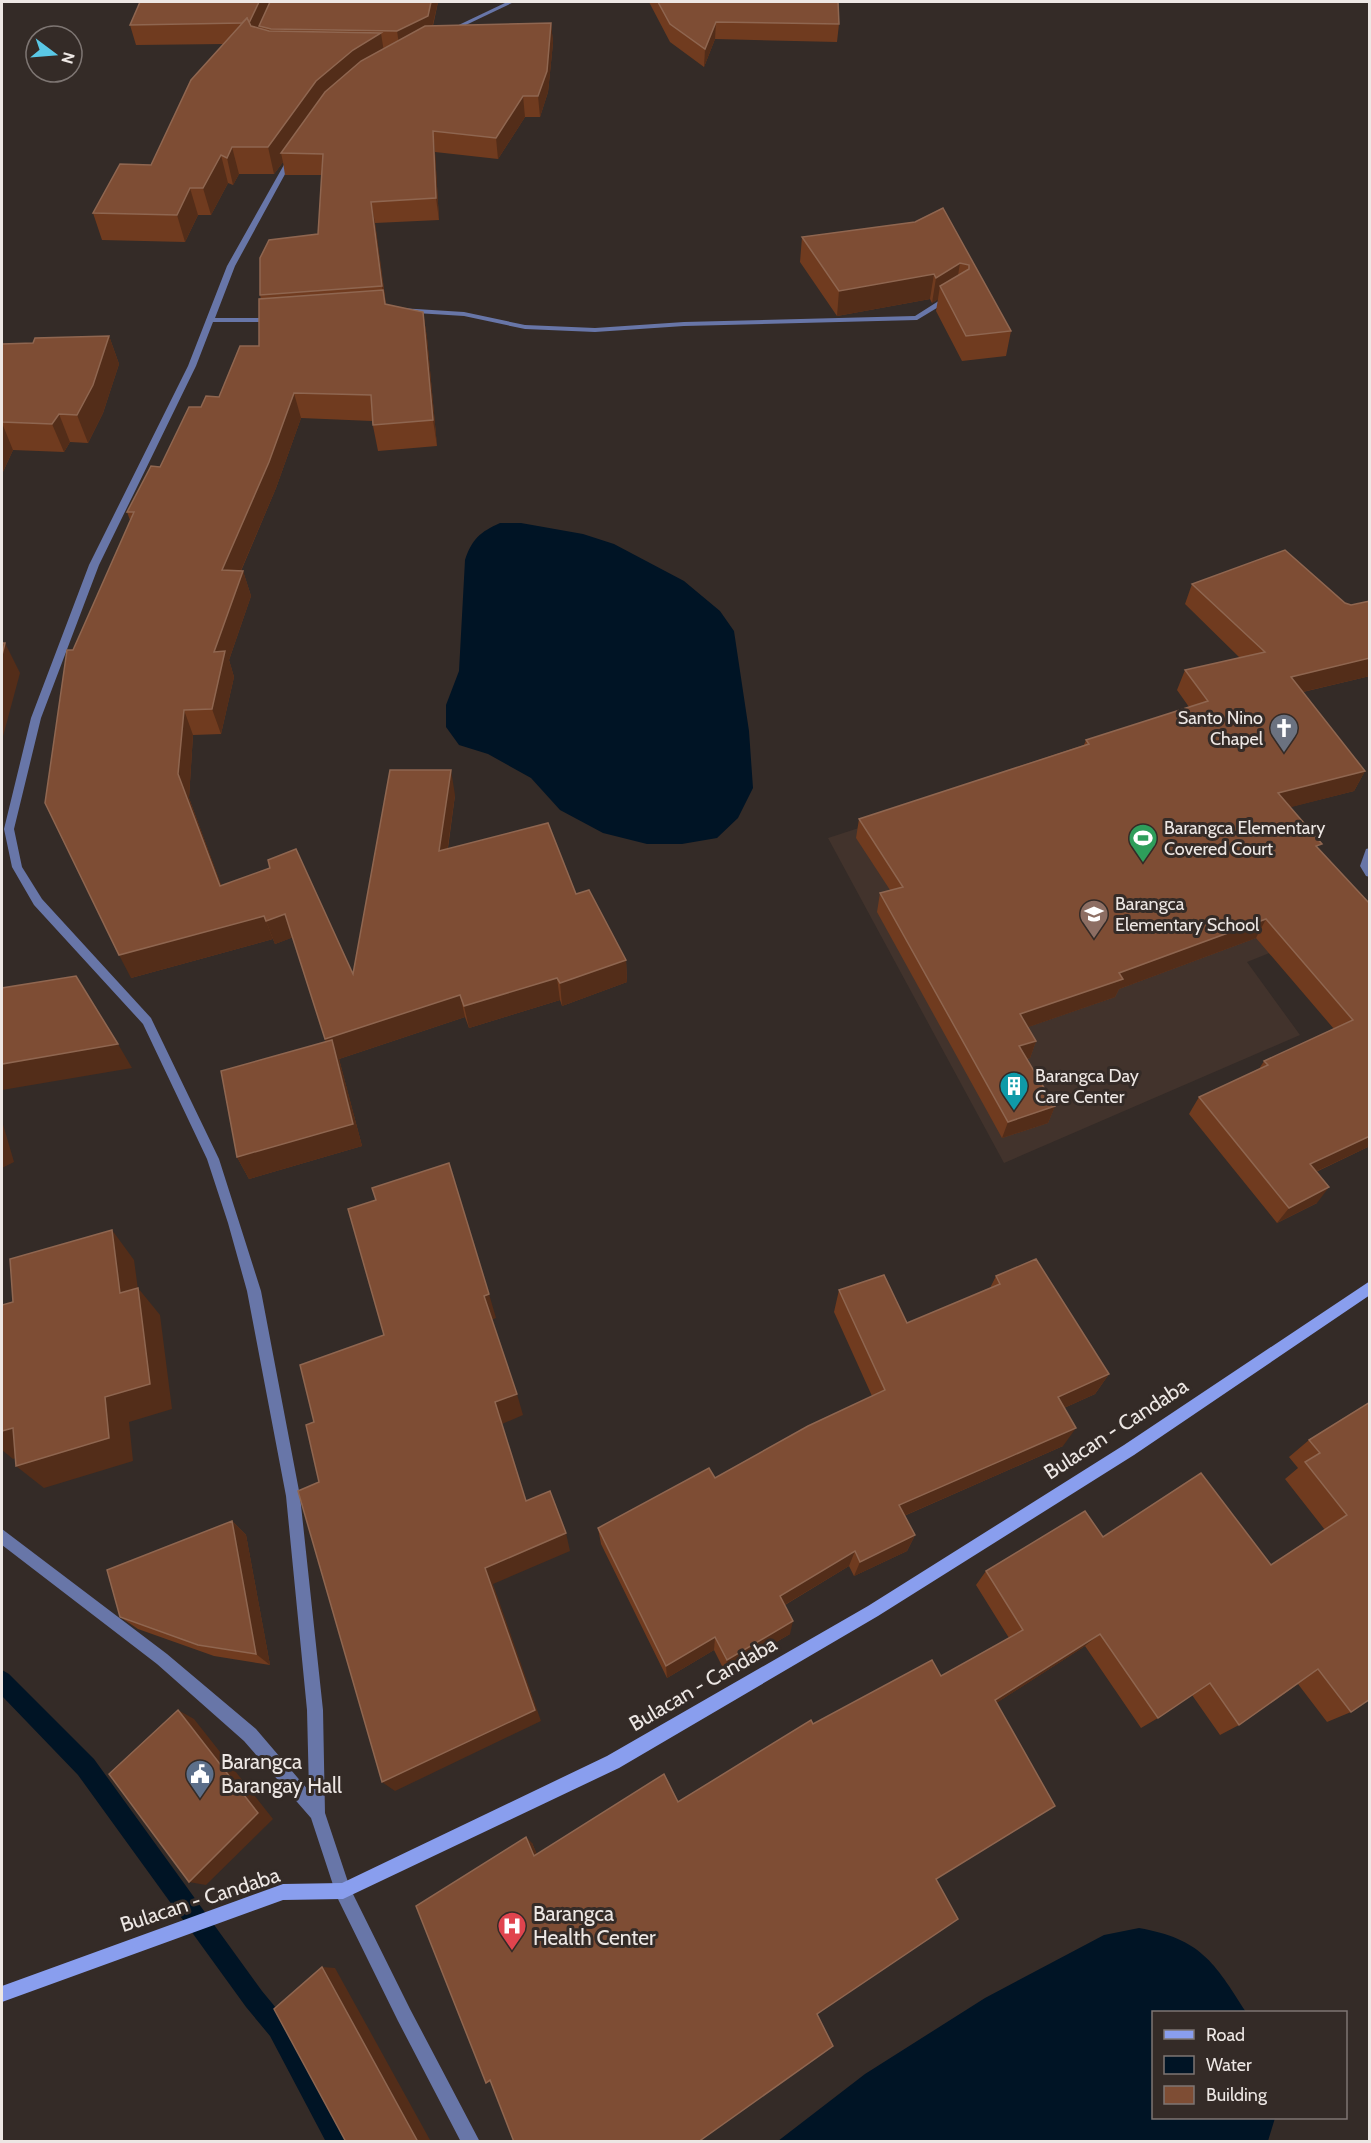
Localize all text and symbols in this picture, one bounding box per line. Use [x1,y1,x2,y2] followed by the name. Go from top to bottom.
[24,24,84,84] north arrow
[57,50,79,66] text: N
[1178,707,1264,750] place label: Santo Nino Chapel
[1268,712,1300,754] church icon: Santo Nino Chapel
[1164,817,1325,860] place label: Barangca Elementary Covered Court
[1127,822,1159,864] sports icon: Barangca Elementary Covered Court
[1115,893,1260,936] place label: Barangca Elementary School
[1078,898,1110,940] school or university icon: Barangca Elementary School
[1035,1065,1139,1108] place label: Barangca Day Care Center
[998,1070,1030,1112] building icon: Barangca Day Care Center
[1039,1373,1192,1484] street label: Bulacan - Candaba
[624,1631,781,1736] street label: Bulacan - Candaba
[221,1749,342,1798] place label: Barangca Barangay Hall
[184,1758,216,1800] public building icon: Barangca Barangay Hall
[117,1862,283,1937] street label: Bulacan - Candaba
[533,1901,656,1950] place label: Barangca Health Center
[496,1910,528,1952] hospital icon: Barangca Health Center
[1152,2011,1347,2119] legend
[1206,2024,1245,2046] text: Road
[1206,2054,1252,2076] text: Water
[1206,2084,1268,2106] text: Building

